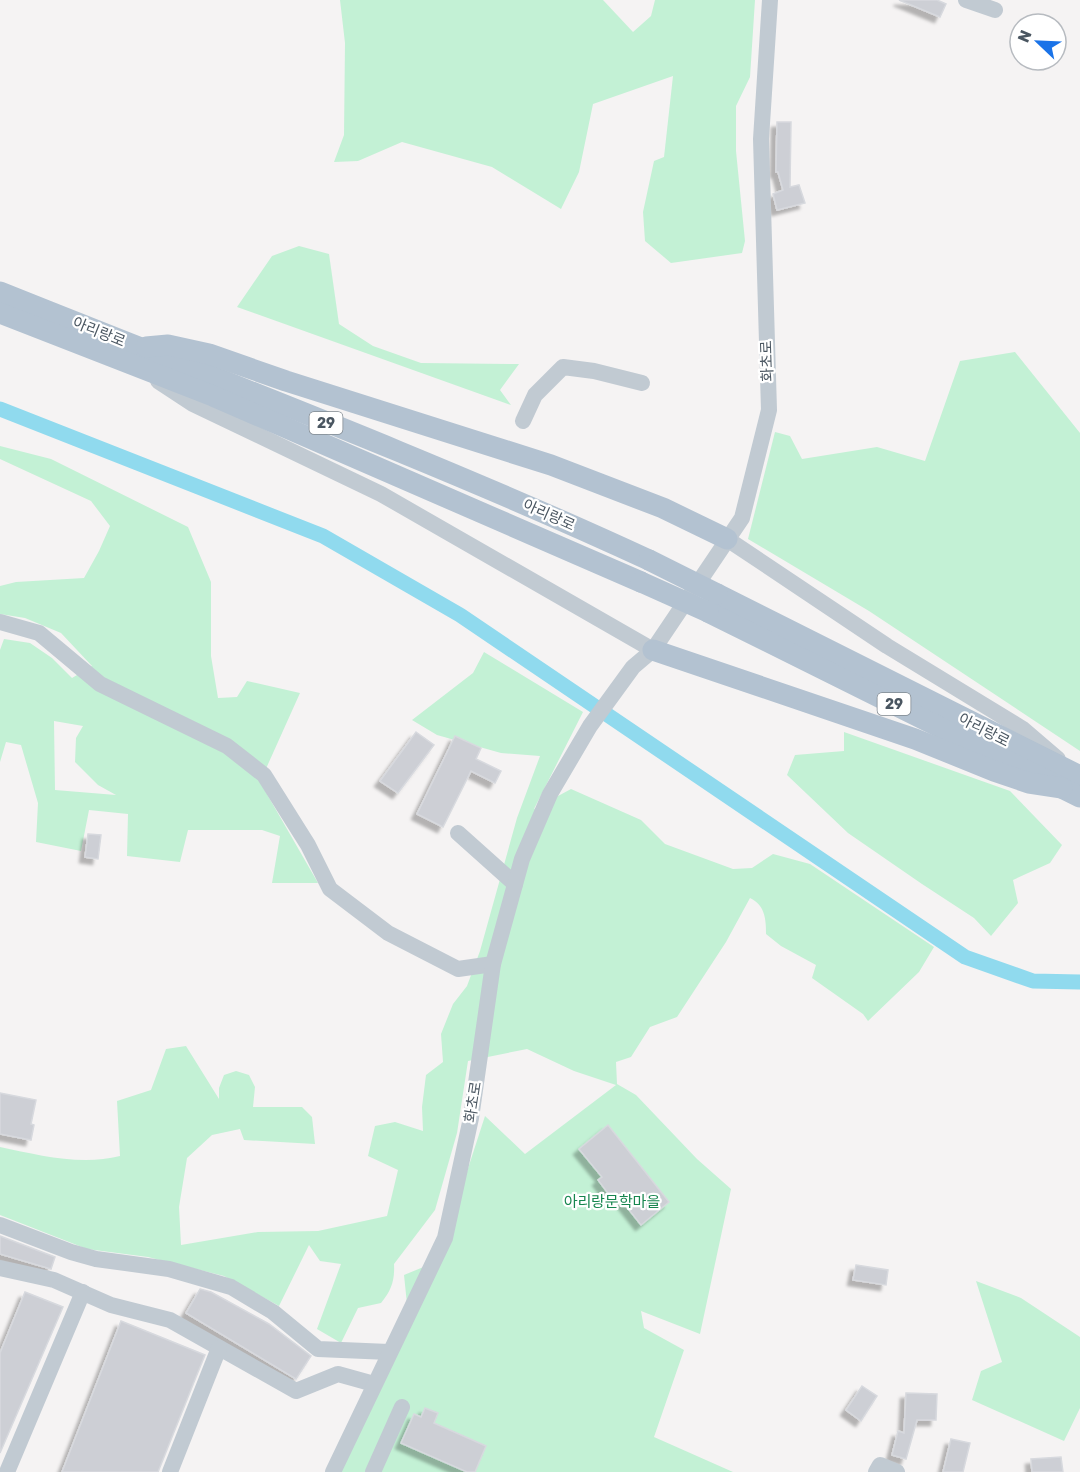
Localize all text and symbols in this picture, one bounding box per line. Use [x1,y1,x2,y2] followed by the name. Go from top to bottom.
[1008,12,1068,72] north arrow
[1014,27,1036,45] text: N
[70,313,128,351] street label: 아리랑로
[757,340,777,382] street label: 화초로
[310,412,342,434] road number: 29
[520,496,578,534] street label: 아리랑로
[878,693,910,715] road number: 29
[955,709,1013,751] street label: 아리랑로
[461,1080,485,1124] street label: 화초로
[564,1193,660,1211] park label: 아리랑문학마을

